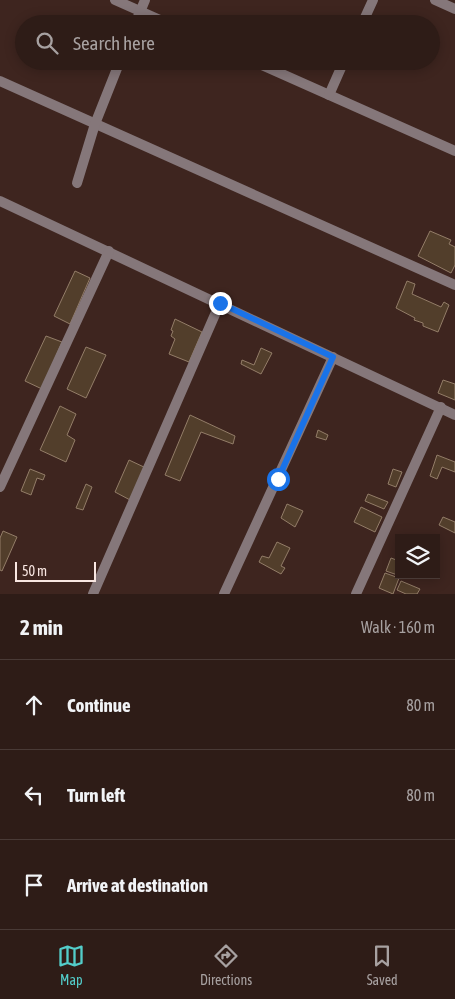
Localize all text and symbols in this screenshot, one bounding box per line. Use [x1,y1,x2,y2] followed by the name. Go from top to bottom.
[15,15,440,70] search box
[33,29,61,57] icon: search
[73,32,155,54] text: Search here
[209,292,232,315] route end
[267,468,290,491] route start
[395,534,440,579] map controls
[395,534,440,579] button: layers
[15,559,96,582] scale bar
[22,563,47,579] text: 50 m
[20,615,63,639] text: 2 min
[361,618,435,636] text: Walk · 160 m
[20,691,48,719] icon: ahead
[67,694,131,716] text: Continue
[406,696,435,714] text: 80 m
[20,781,48,809] icon: left
[67,784,125,806] text: Turn left
[406,786,435,804] text: 80 m
[20,871,48,899] icon: arrive
[67,874,208,896] text: Arrive at destination
[57,942,85,988] tab: Map
[200,942,252,988] tab: Directions
[367,942,398,988] tab: Saved

